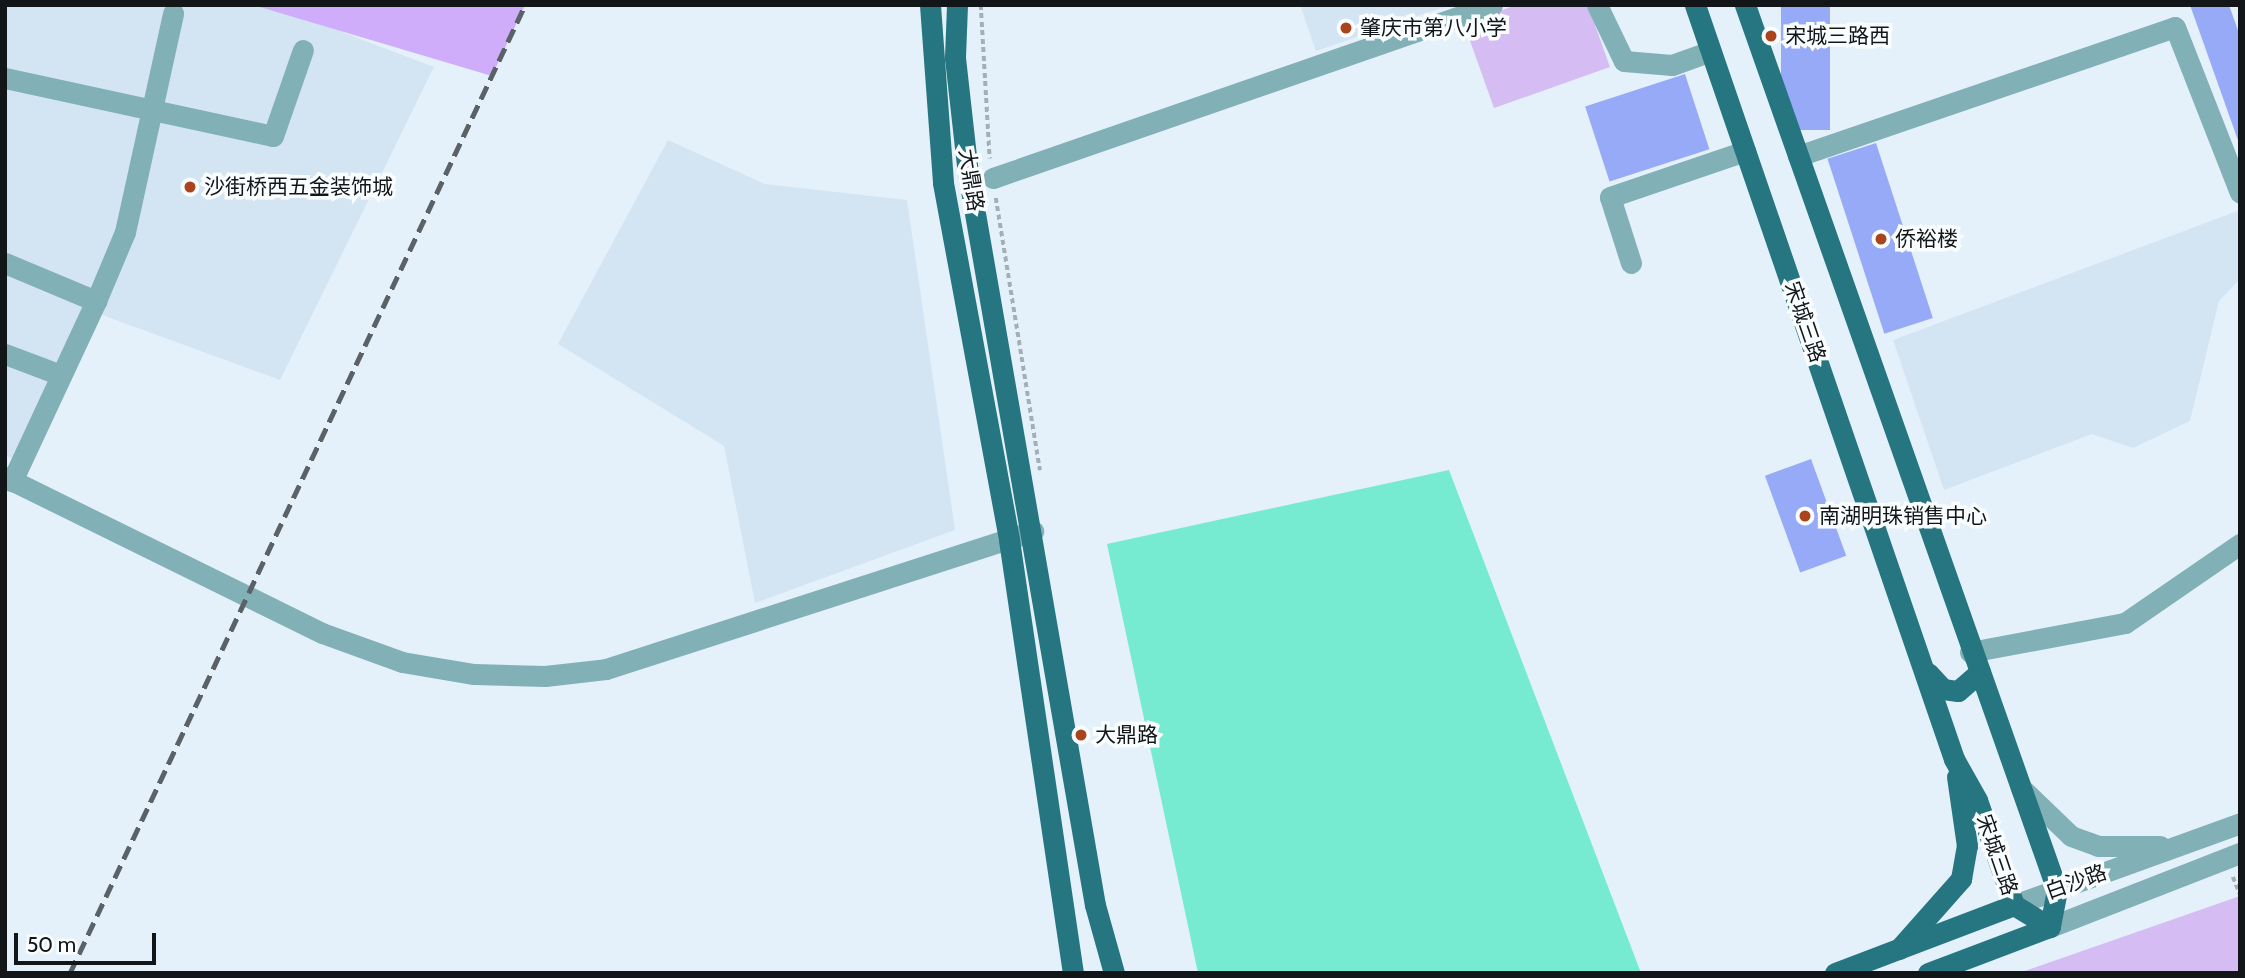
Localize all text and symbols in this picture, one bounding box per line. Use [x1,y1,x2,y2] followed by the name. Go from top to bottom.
[1360,15,1507,41] place label: 肇庆市第八小学
[1338,20,1354,36] marker: 肇庆市第八小学
[1785,23,1890,49] place label: 宋城三路西
[1763,28,1779,44] marker: 宋城三路西
[954,147,988,213] street label: 大鼎路
[204,174,393,200] place label: 沙街桥西五金装饰城
[182,179,198,195] marker: 沙街桥西五金装饰城
[1895,226,1958,252] place label: 侨裕楼
[1873,231,1889,247] marker: 侨裕楼
[1779,278,1831,366] street label: 宋城三路
[1819,503,1987,529] place label: 南湖明珠销售中心
[1797,508,1813,524] marker: 南湖明珠销售中心
[1095,722,1158,748] place label: 大鼎路
[1073,727,1089,743] marker: 大鼎路
[1971,811,2023,899] street label: 宋城三路
[2042,859,2110,905] street label: 白沙路
[18,918,159,962] scale bar
[27,932,76,957] text: 50 m

